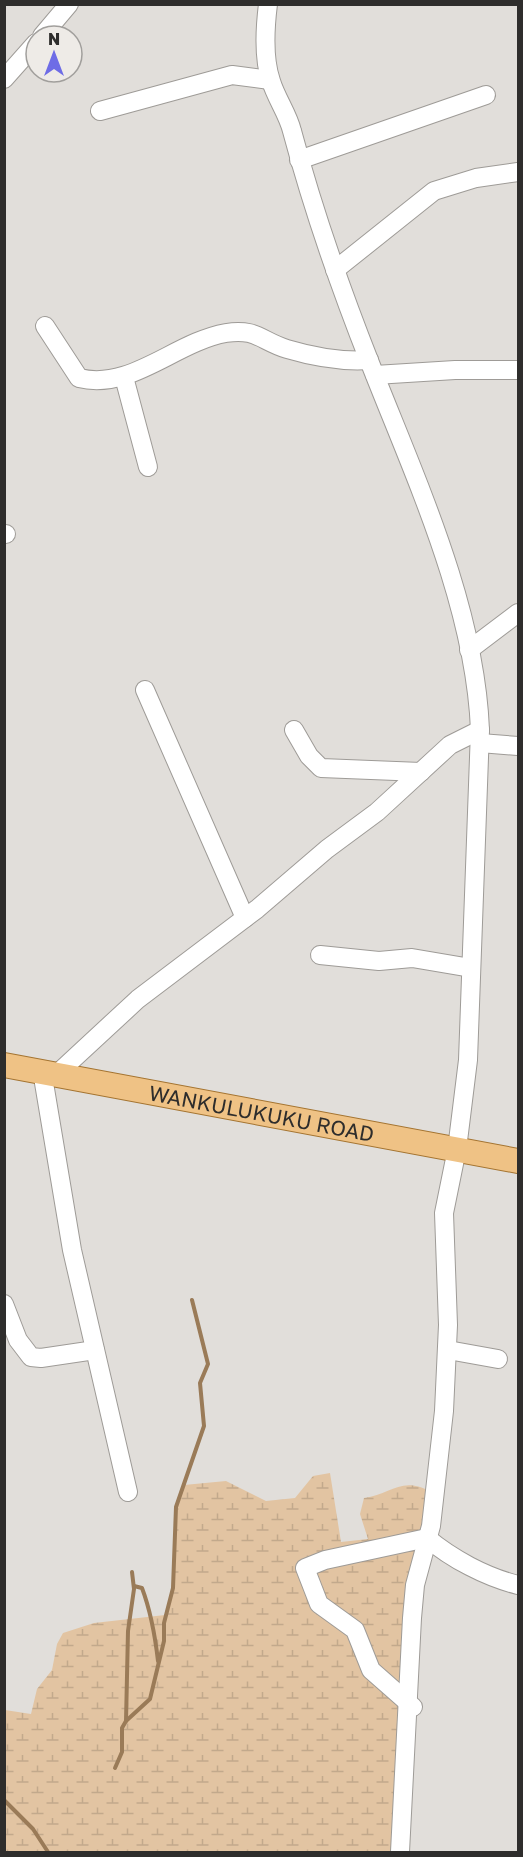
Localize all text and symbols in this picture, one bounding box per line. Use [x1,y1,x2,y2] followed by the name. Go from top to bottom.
[24,24,84,84] north arrow
[48,29,60,49] text: N
[147,1079,376,1147] street label: WANKULUKUKU ROAD

